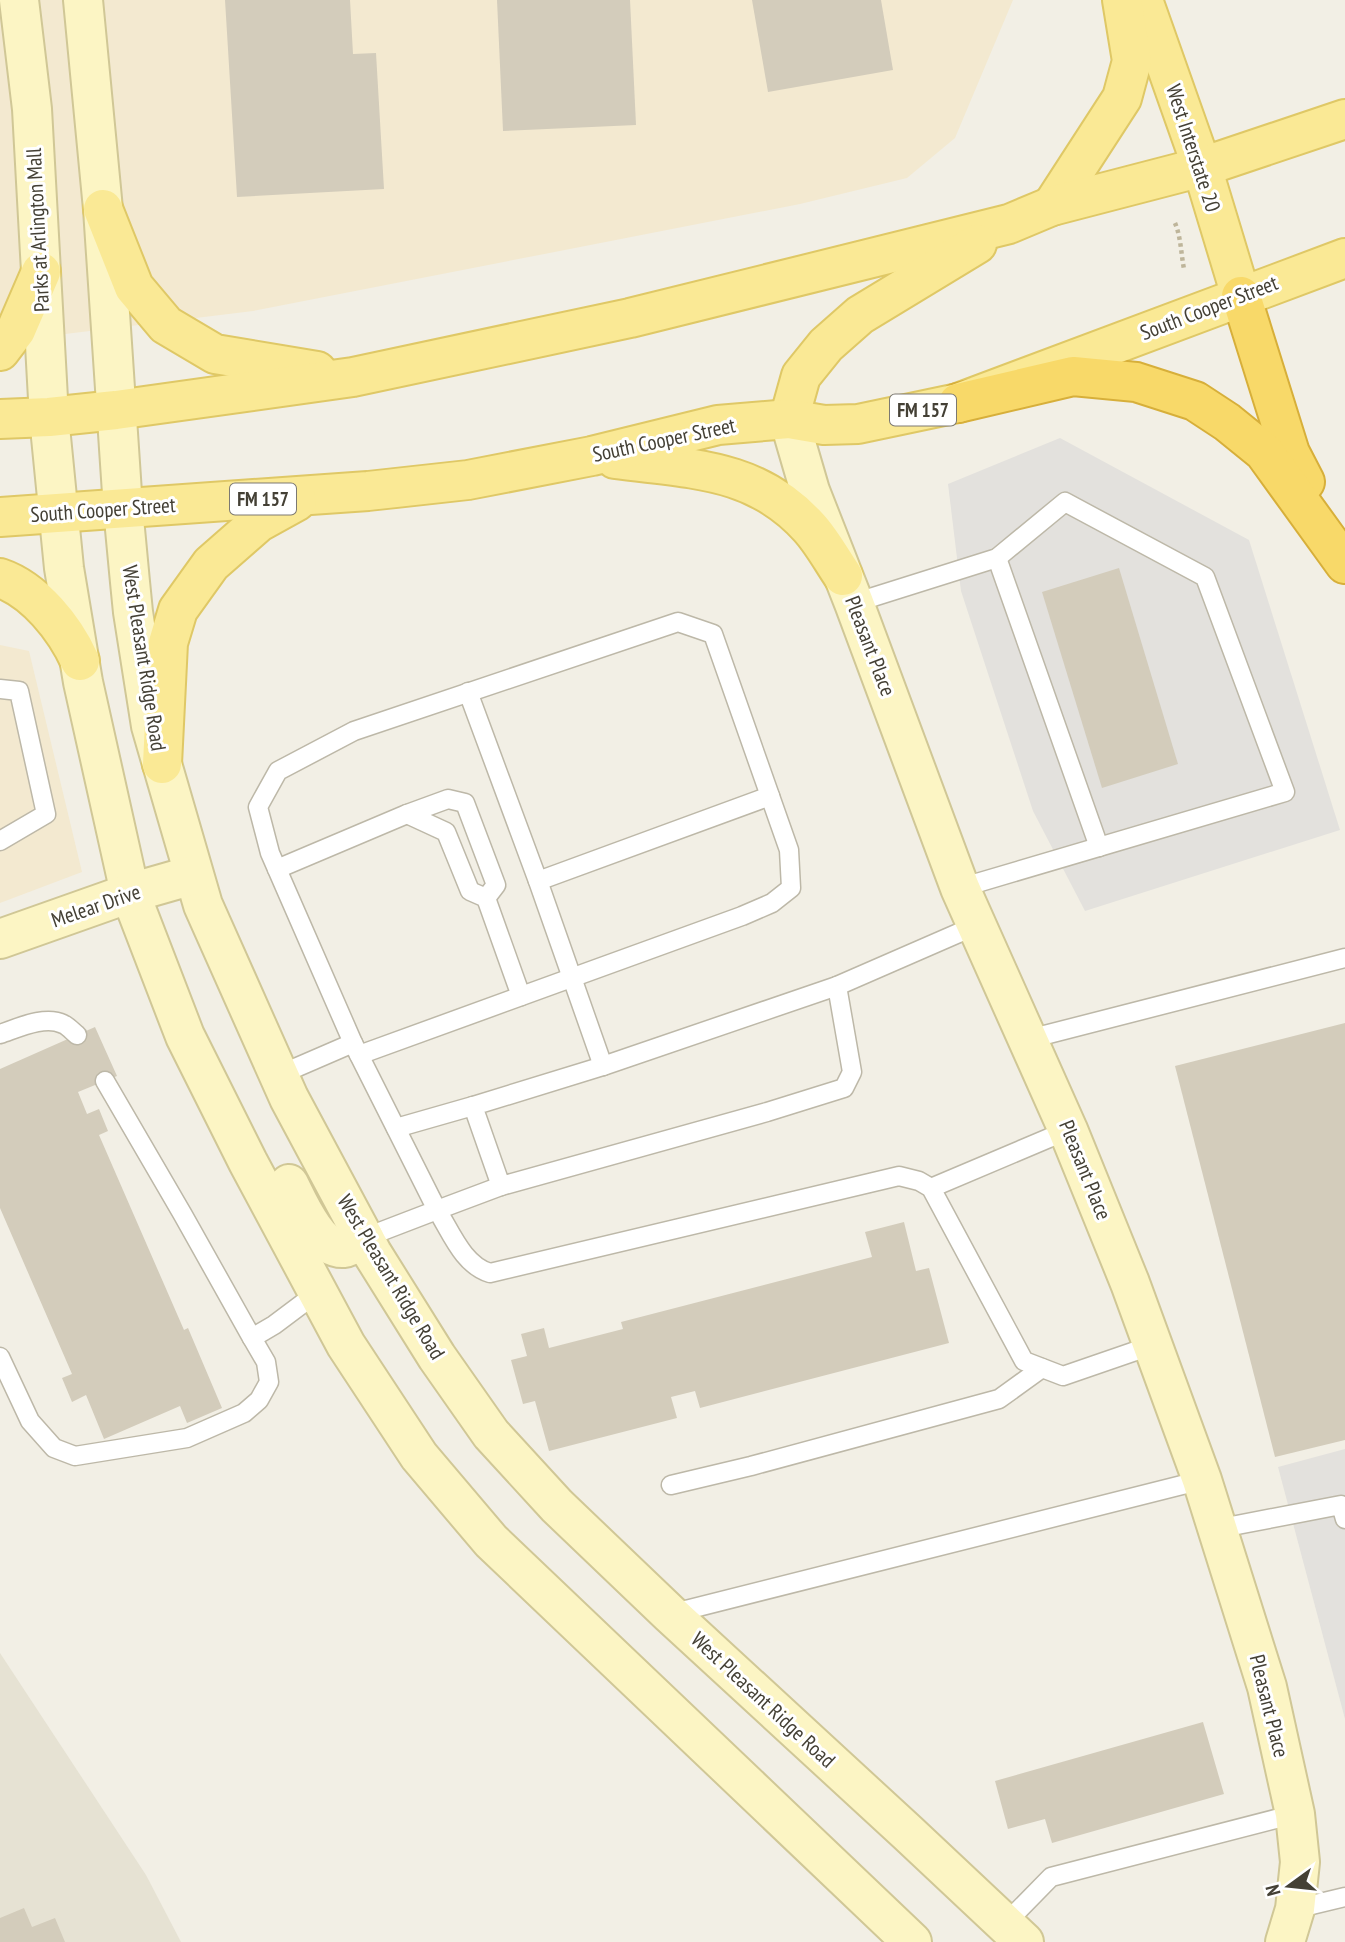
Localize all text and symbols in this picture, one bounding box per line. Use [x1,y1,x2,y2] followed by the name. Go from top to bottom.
[1160,81,1227,215] street label: West Interstate 20
[20,147,55,313] street label: Parks at Arlington Mall
[1136,269,1282,346] street label: South Cooper Street
[890,394,956,426] road number: FM 157
[590,411,738,468] street label: South Cooper Street
[230,484,296,514] road number: FM 157
[30,491,177,528] street label: South Cooper Street
[116,563,172,753] street label: West Pleasant Ridge Road
[839,592,902,700] street label: Pleasant Place
[48,878,144,933] street label: Melear Drive
[1053,1116,1118,1224] street label: Pleasant Place
[332,1189,451,1364] street label: West Pleasant Ridge Road
[686,1626,841,1773] street label: West Pleasant Ridge Road
[1244,1652,1295,1760] street label: Pleasant Place
[1254,1851,1324,1921] north arrow
[1260,1882,1285,1898] text: N

